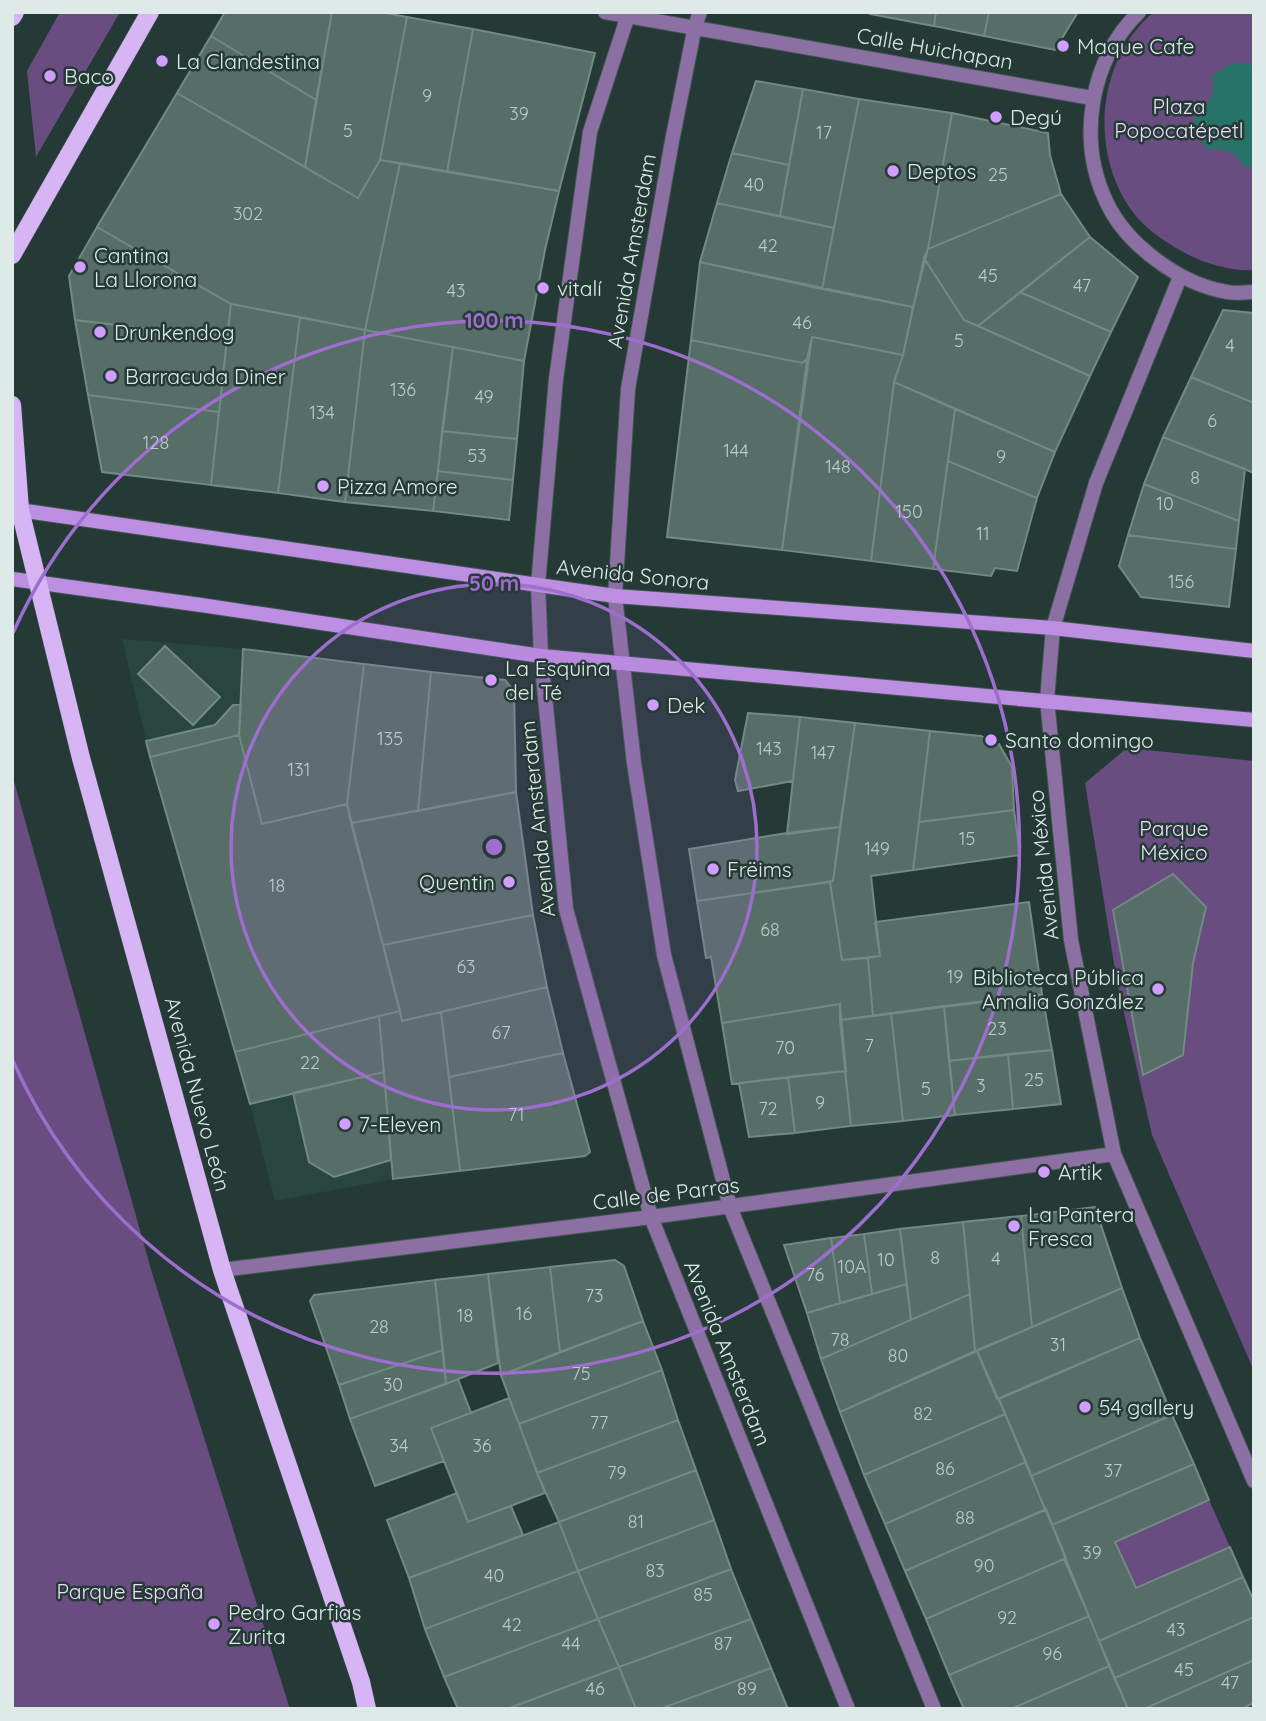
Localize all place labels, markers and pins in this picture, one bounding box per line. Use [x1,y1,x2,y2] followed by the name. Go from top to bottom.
[1077,33,1194,59] place label: Maque Cafe
[1055,38,1071,54] marker: Maque Cafe
[176,48,320,74] place label: La Clandestina
[154,53,170,69] marker: La Clandestina
[64,63,114,89] place label: Baco
[42,68,58,84] marker: Baco
[1010,104,1062,130] place label: Degú
[988,109,1004,125] marker: Degú
[907,158,976,184] place label: Deptos
[885,163,901,179] marker: Deptos
[94,242,197,292] place label: Cantina La Llorona
[72,259,88,275] marker: Cantina La Llorona
[557,275,602,301] place label: vitalí
[535,280,551,296] marker: vitalí
[114,319,235,345] place label: Drunkendog
[92,324,108,340] marker: Drunkendog
[125,363,286,389] place label: Barracuda Diner
[103,368,119,384] marker: Barracuda Diner
[337,473,458,499] place label: Pizza Amore
[315,478,331,494] marker: Pizza Amore
[505,655,610,705] place label: La Esquina del Té
[483,672,499,688] marker: La Esquina del Té
[667,692,705,718] place label: Dek
[645,697,661,713] marker: Dek
[1005,727,1154,753] place label: Santo domingo
[983,732,999,748] marker: Santo domingo
[482,835,506,859] centre of rings
[727,856,792,882] place label: Frëims
[705,861,721,877] marker: Frëims
[419,869,495,895] place label: Quentin
[501,874,517,890] marker: Quentin
[973,964,1144,1014] place label: Biblioteca Pública Amalia González
[1150,981,1166,997] marker: Biblioteca Pública Amalia González
[359,1111,441,1137] place label: 7-Eleven
[337,1116,353,1132] marker: 7-Eleven
[1058,1159,1103,1185] place label: Artik
[1036,1164,1052,1180] marker: Artik
[1028,1201,1134,1251] place label: La Pantera Fresca
[1006,1218,1022,1234] marker: La Pantera Fresca
[1099,1394,1194,1420] place label: 54 gallery
[1077,1399,1093,1415] marker: 54 gallery
[228,1599,361,1649] place label: Pedro Garfias Zurita
[206,1616,222,1632] marker: Pedro Garfias Zurita

